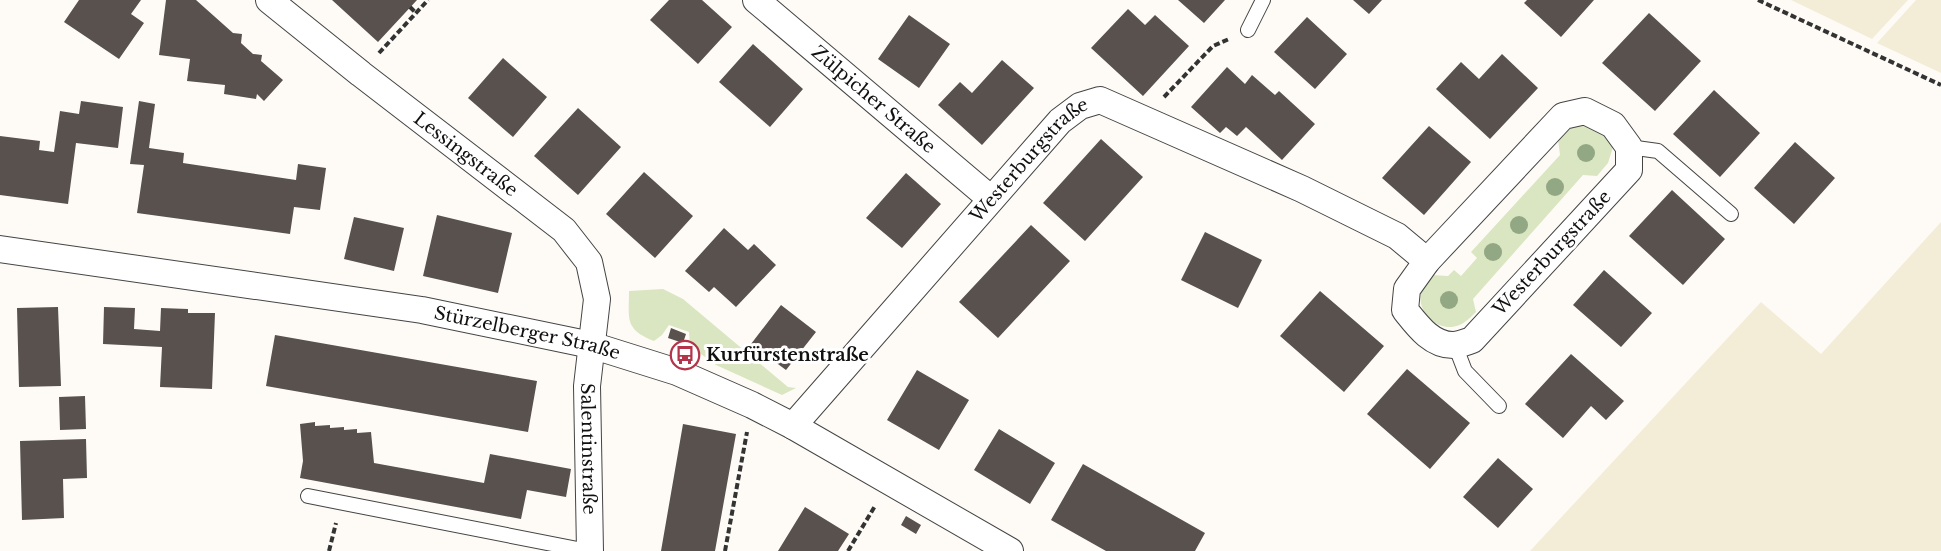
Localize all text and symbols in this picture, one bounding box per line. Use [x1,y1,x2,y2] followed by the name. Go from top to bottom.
[807,41,940,158] street label: Zülpicher Straße
[965,93,1090,228] street label: Westerburgstraße
[409,107,522,201] street label: Lessingstraße
[1488,186,1616,321] street label: Westerburgstraße
[432,302,623,364] street label: Stürzelberger Straße
[669,339,701,371] bus stop icon: Kurfürstenstraße
[706,344,869,366] place label: Kurfürstenstraße
[576,383,600,515] street label: Salentinstraße

